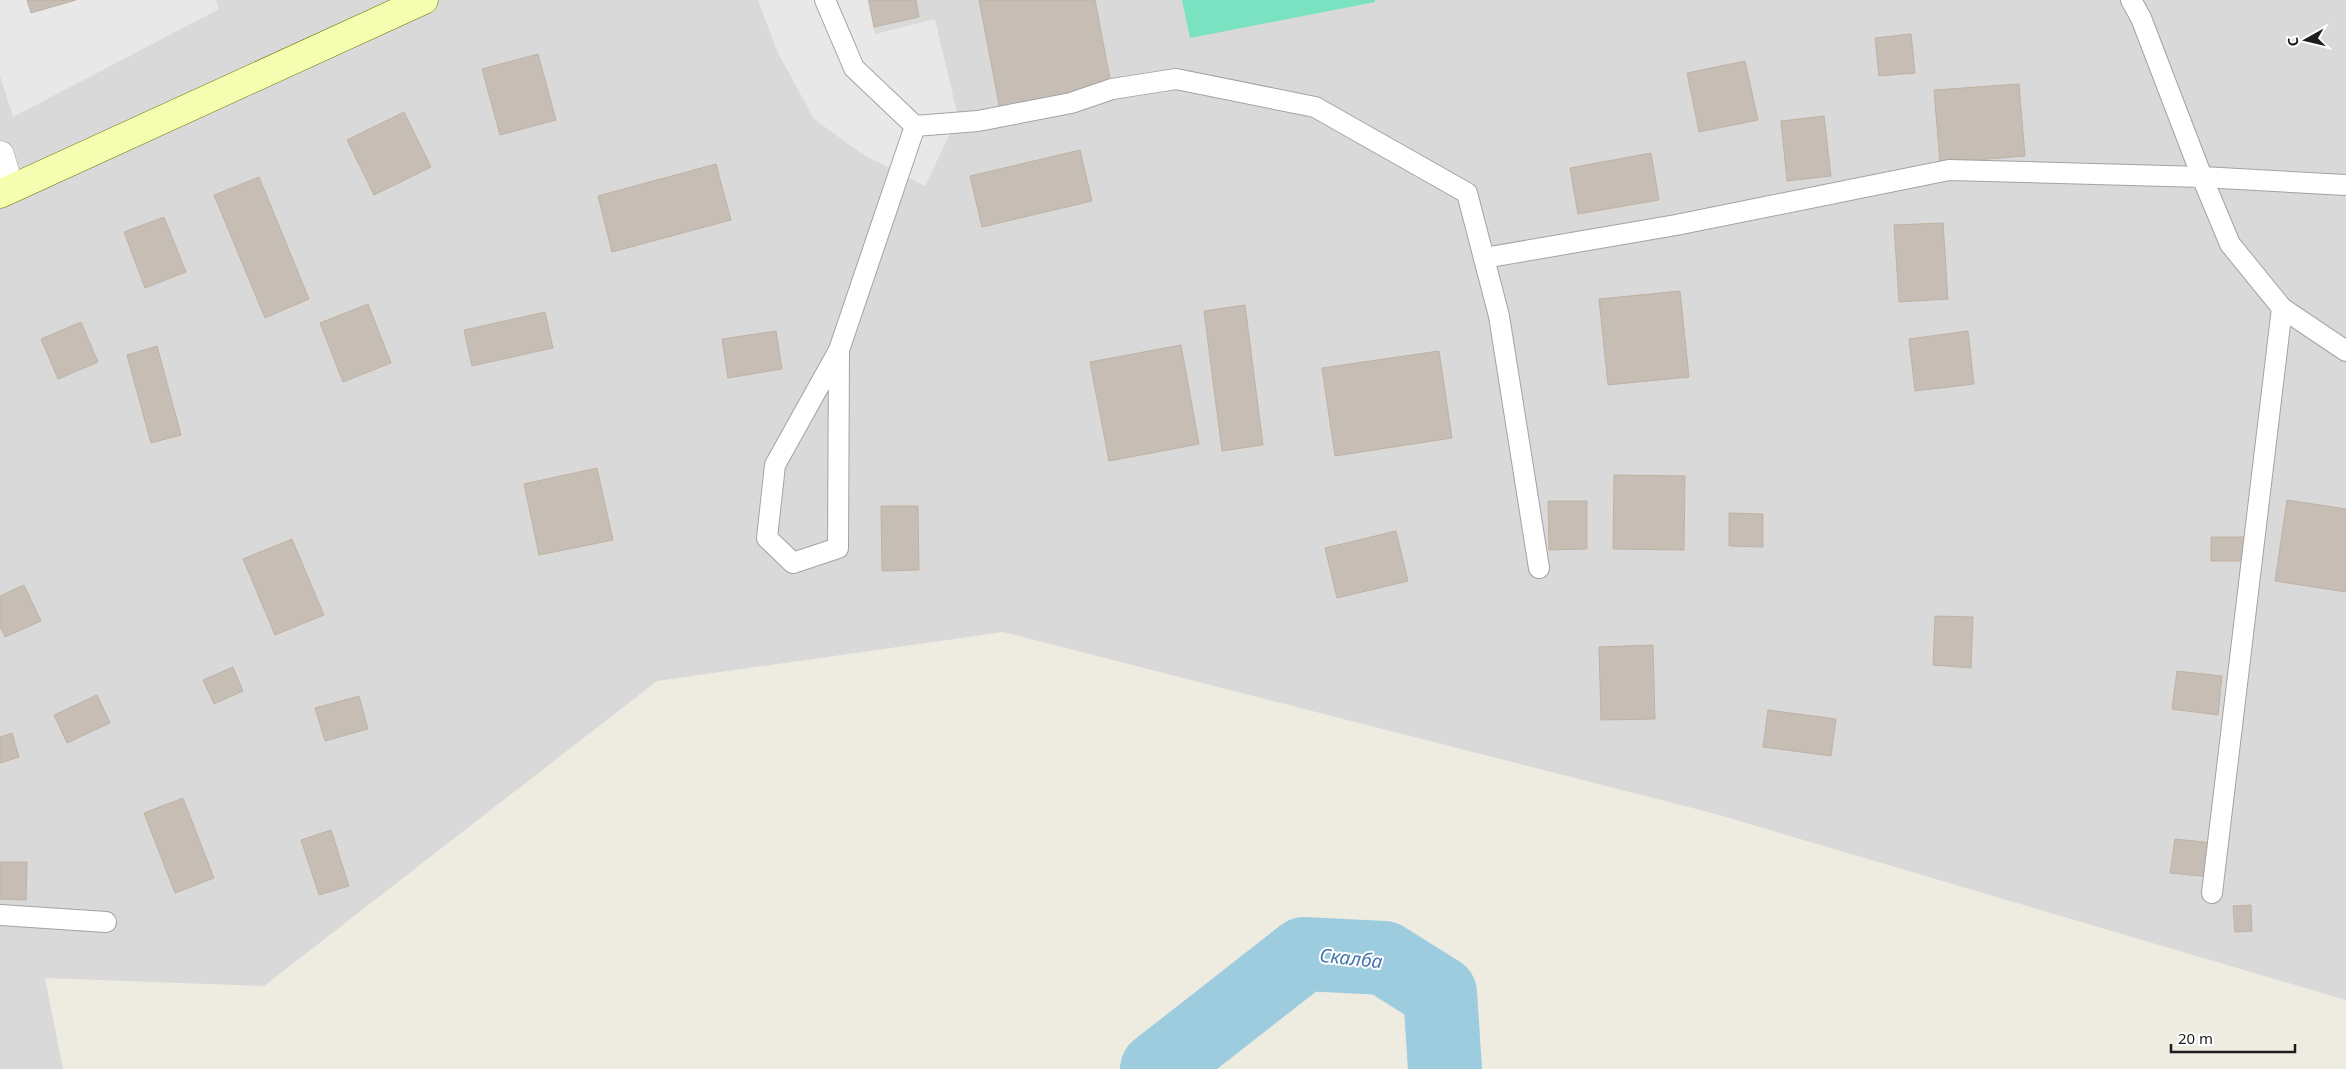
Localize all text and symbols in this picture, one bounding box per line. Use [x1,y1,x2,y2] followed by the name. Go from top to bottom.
[2281,15,2331,65] north arrow
[2283,36,2303,48] text: С
[1318,942,1384,974] water label: Скалба
[2171,1022,2295,1054] scale bar
[2178,1028,2213,1048] text: 20 m

